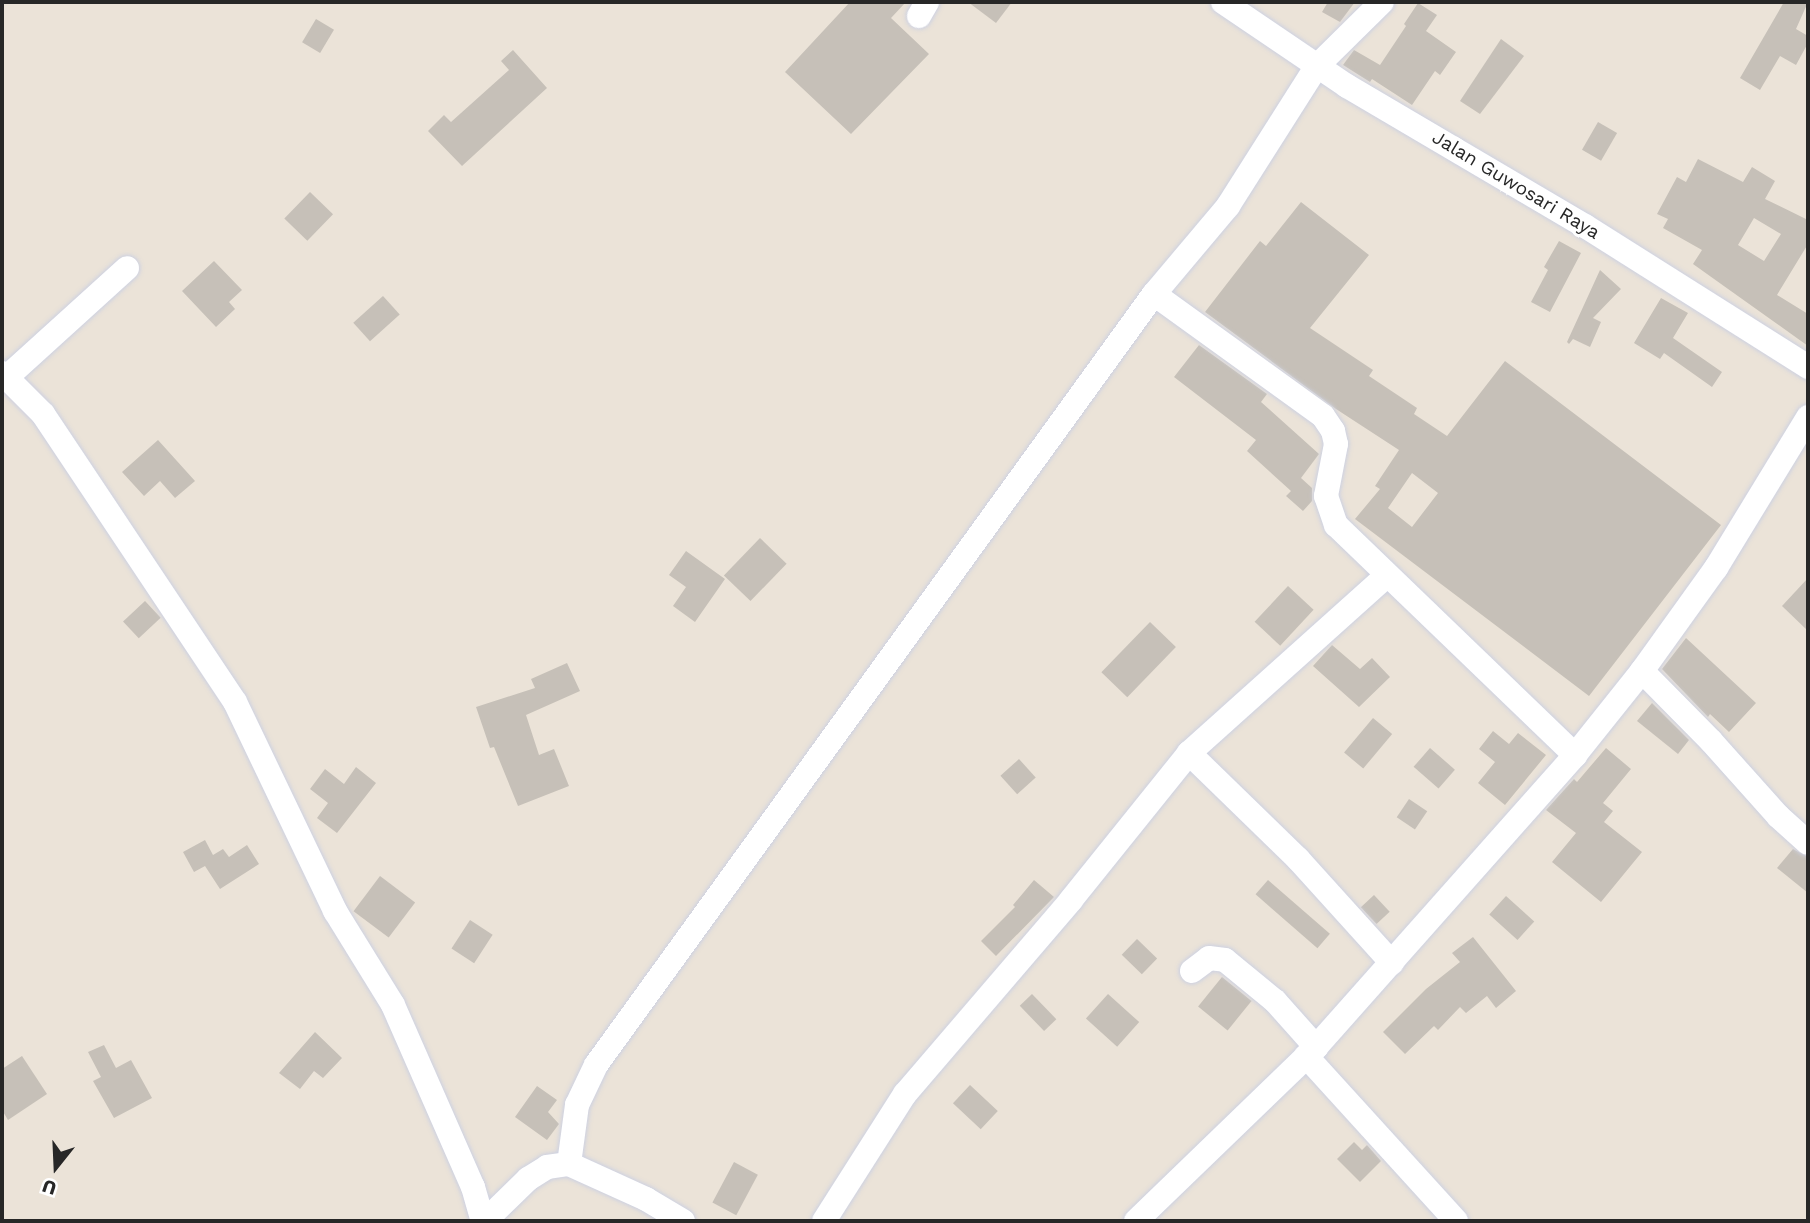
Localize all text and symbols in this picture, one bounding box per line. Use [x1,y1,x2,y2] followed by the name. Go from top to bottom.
[1428,126,1604,244] street label: Jalan Guwosari Raya
[21,1132,91,1202] north arrow
[39,1174,59,1200] text: U

